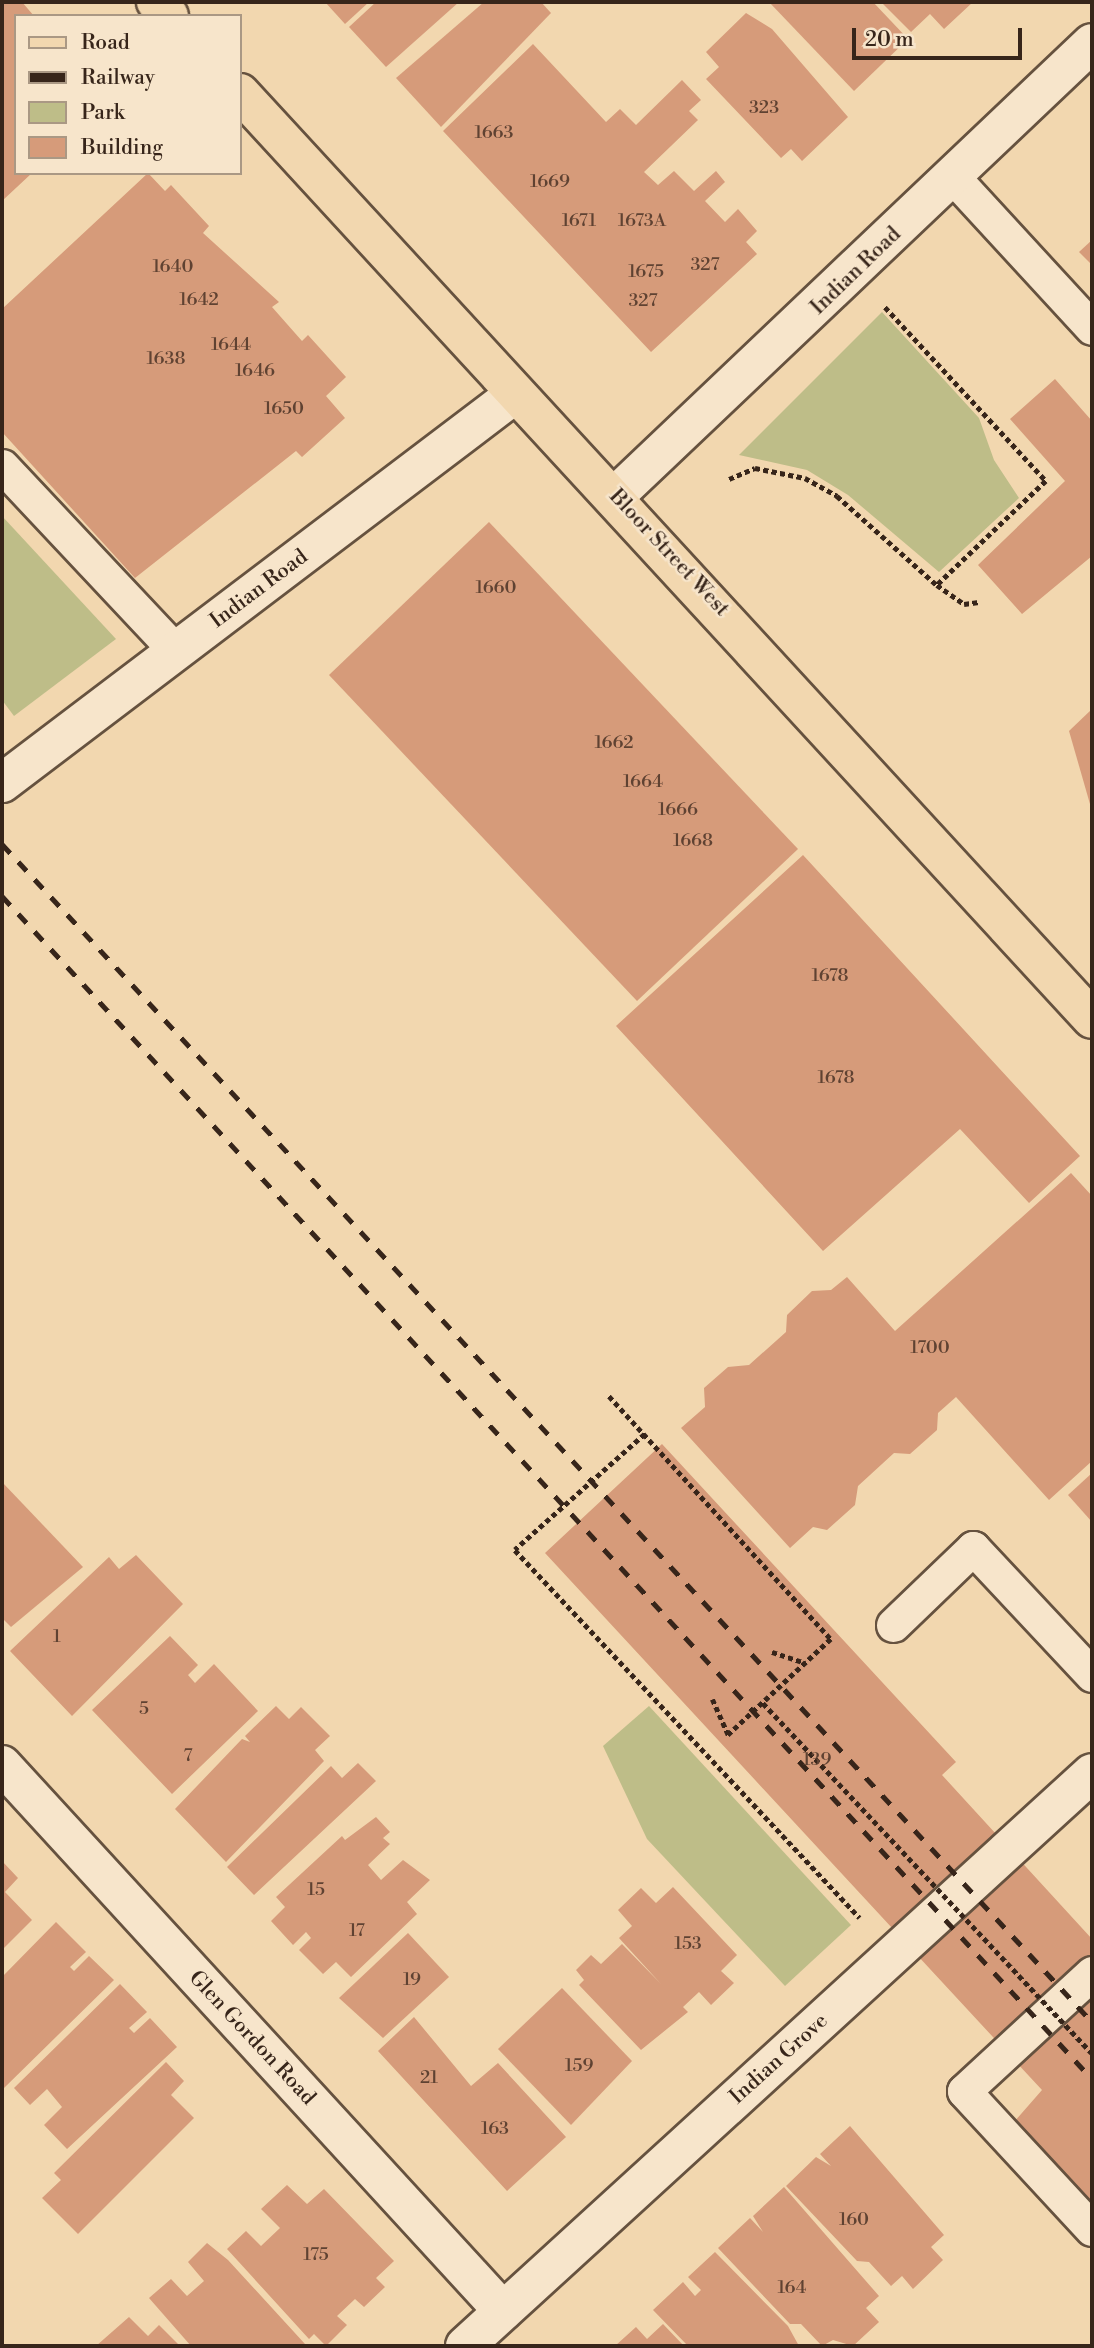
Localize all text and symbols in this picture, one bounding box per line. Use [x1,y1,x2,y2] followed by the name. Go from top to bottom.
[14,14,242,175] legend
[856,14,1026,58] scale bar
[865,27,914,53] text: 20 m
[81,30,130,56] text: Road
[81,65,155,91] text: Railway
[749,97,779,119] house number: 323
[81,100,125,126] text: Park
[475,122,513,144] house number: 1663
[81,135,163,161] text: Building
[530,171,570,193] house number: 1669
[562,210,596,232] house number: 1671
[618,210,666,232] house number: 1673A
[806,222,906,320] street label: Indian Road
[690,254,720,276] house number: 327
[152,256,194,278] house number: 1640
[628,261,664,283] house number: 1675
[179,289,219,311] house number: 1642
[628,290,658,312] house number: 327
[211,334,251,356] house number: 1644
[147,348,185,370] house number: 1638
[235,360,275,382] house number: 1646
[264,398,304,420] house number: 1650
[604,484,734,622] street label: Bloor Street West
[205,544,313,634] street label: Indian Road
[476,577,516,599] house number: 1660
[594,732,634,754] house number: 1662
[623,771,663,793] house number: 1664
[658,799,698,821] house number: 1666
[673,830,713,852] house number: 1668
[812,965,848,987] house number: 1678
[818,1067,854,1089] house number: 1678
[910,1337,950,1359] house number: 1700
[53,1626,61,1648] house number: 1
[139,1698,149,1720] house number: 5
[183,1745,193,1767] house number: 7
[803,1749,831,1771] house number: 139
[307,1879,325,1901] house number: 15
[349,1920,365,1942] house number: 17
[674,1933,702,1955] house number: 153
[183,1966,321,2110] street label: Glen Gordon Road
[403,1969,421,1991] house number: 19
[725,2008,833,2110] street label: Indian Grove
[565,2055,593,2077] house number: 159
[420,2067,438,2089] house number: 21
[481,2118,509,2140] house number: 163
[839,2209,869,2231] house number: 160
[303,2244,329,2266] house number: 175
[777,2277,807,2299] house number: 164

